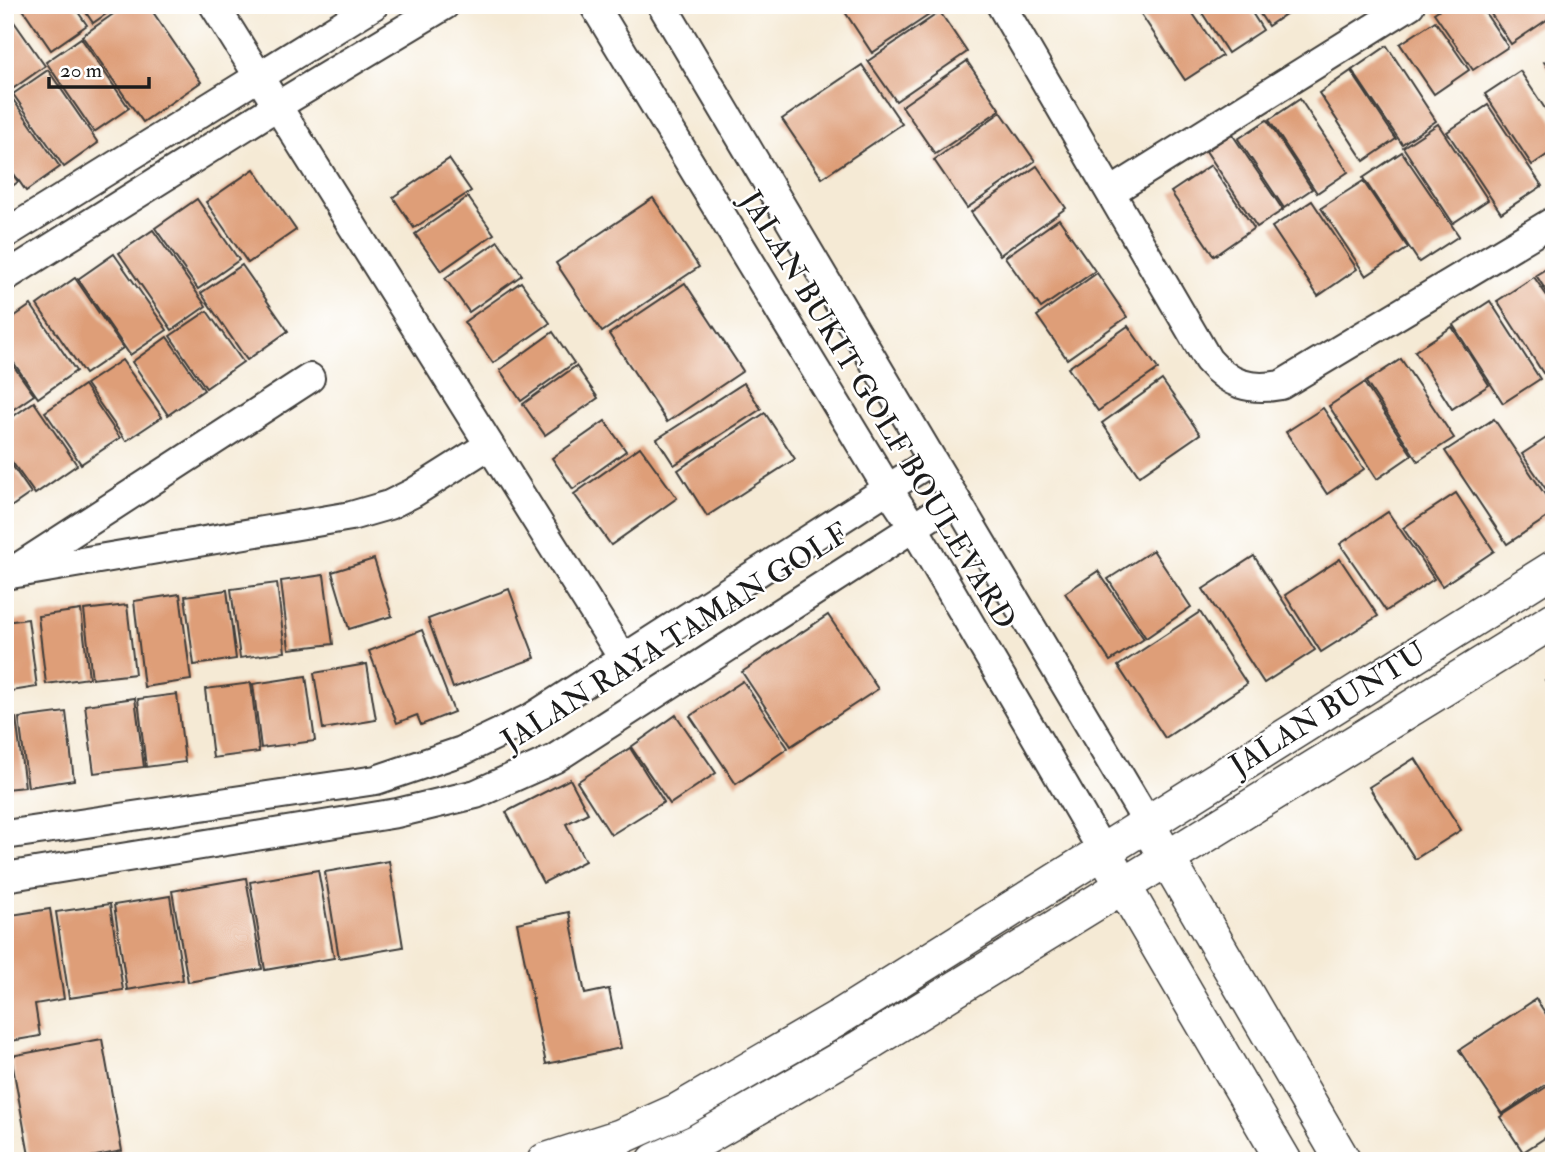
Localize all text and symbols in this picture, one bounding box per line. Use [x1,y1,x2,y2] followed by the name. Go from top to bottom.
[49,46,149,90] scale bar
[60,57,102,84] text: 20 m
[732,183,1024,636] street label: JALAN BUKIT GOLF BOULEVARD
[494,515,855,760] street label: JALAN RAYA TAMAN GOLF
[1222,634,1433,785] street label: JALAN BUNTU

